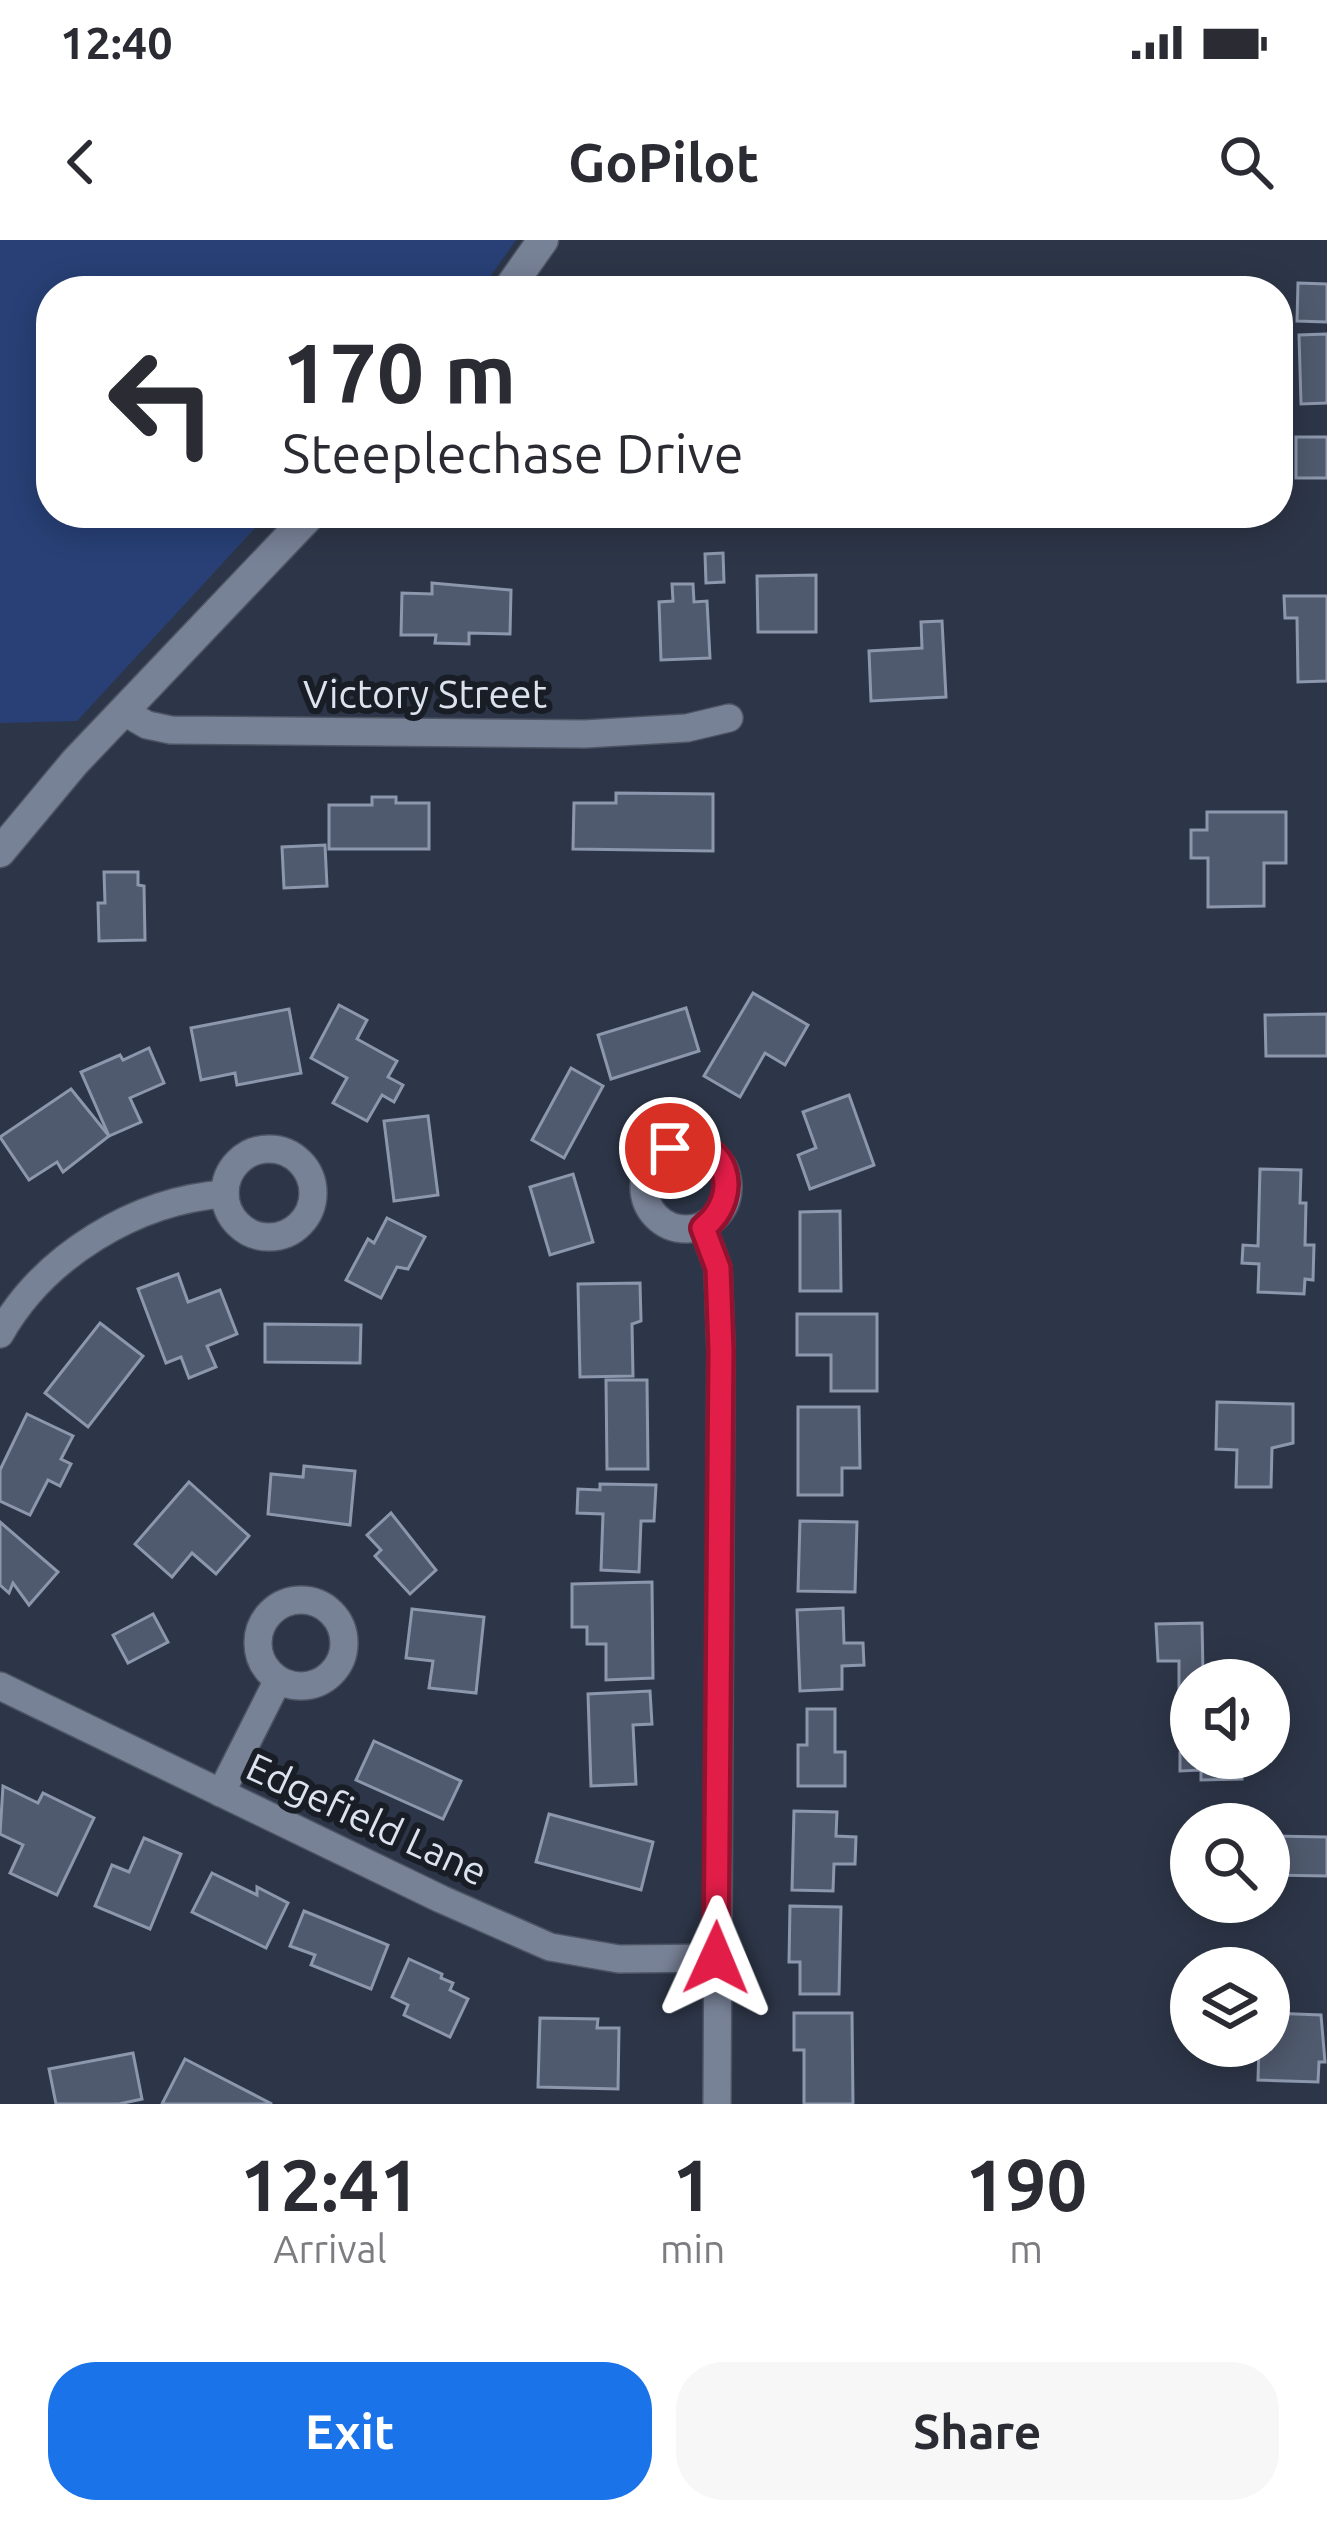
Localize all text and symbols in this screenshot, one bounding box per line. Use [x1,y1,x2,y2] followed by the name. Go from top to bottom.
[60,17,173,68] text: 12:40
[48,129,114,195] icon: back
[1213,129,1279,195] icon: search
[568,132,759,192] text: GoPilot
[84,324,240,480] icon: left
[282,325,516,419] text: 170 m
[282,423,744,483] text: Steeplechase Drive
[303,672,547,715] street label: Victory Street
[619,1097,721,1199] pin
[637,1115,703,1181] icon: arrive
[1170,1659,1290,2067] map controls
[1170,1659,1290,1779] button: sound
[240,1744,494,1893] street label: Edgefield Lane
[1170,1803,1290,1923] button: search
[653,1895,779,2021] position arrow
[1170,1947,1290,2067] button: layers
[240,2144,420,2225] text: 12:41
[672,2144,713,2225] text: 1
[965,2144,1087,2225] text: 190
[273,2227,387,2270] text: Arrival
[660,2227,725,2270] text: min
[1009,2227,1043,2270] text: m
[48,2362,652,2500] button: Exit
[676,2362,1279,2500] button: Share

